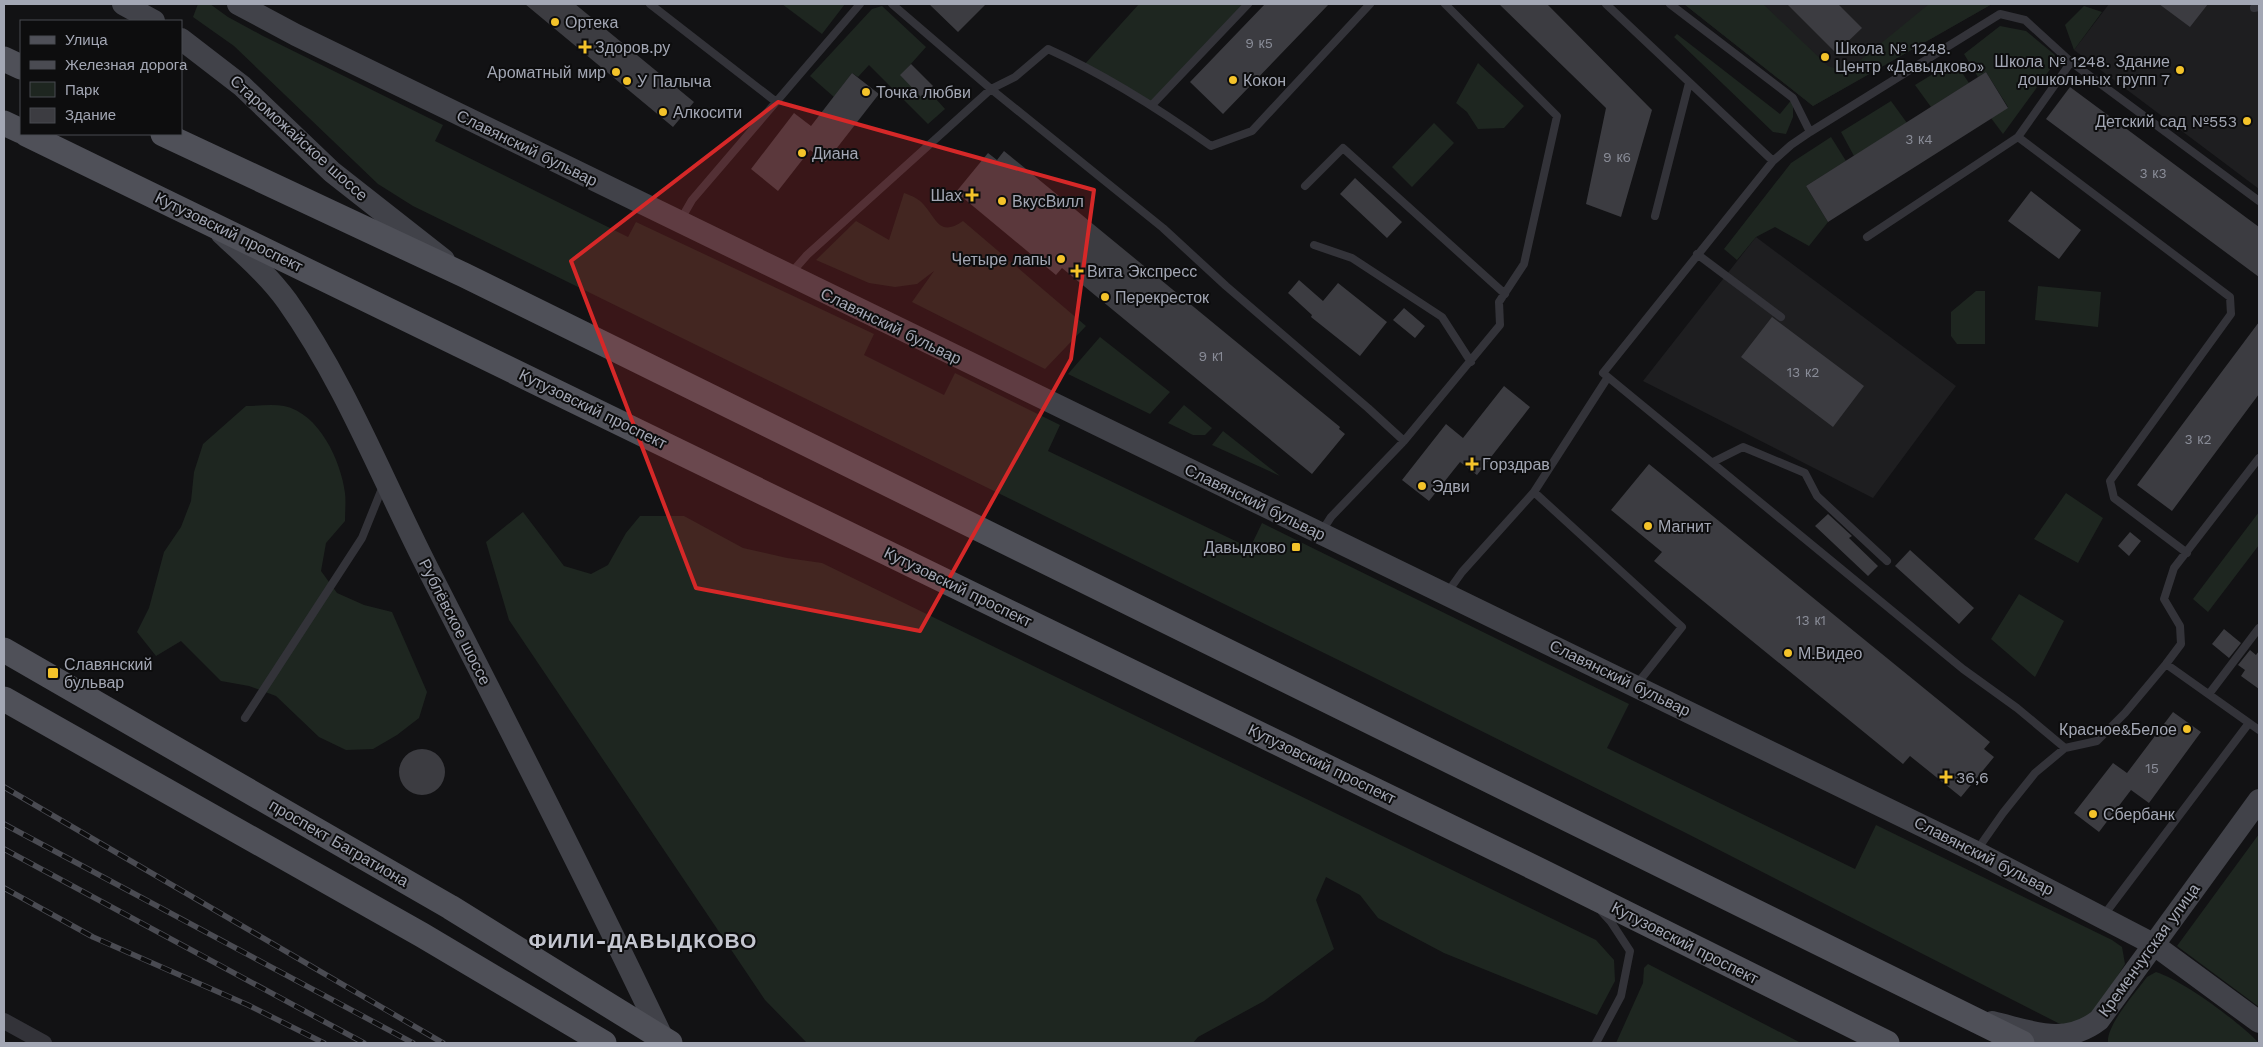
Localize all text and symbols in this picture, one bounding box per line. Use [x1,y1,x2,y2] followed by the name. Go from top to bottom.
[565,13,618,32] place label: Ортека
[549,16,561,28] marker: Ортека
[20,20,182,135] legend
[65,31,108,49] text: Улица
[1245,35,1273,51] house number: 9 к5
[595,38,670,57] place label: Здоров.ру
[1835,39,1985,76] place label: Школа № 1248. Центр «Давыдково»
[579,41,591,53] marker: Здоров.ру
[1819,51,1831,63] marker: Школа № 1248. Центр «Давыдково»
[1994,52,2170,89] place label: Школа № 1248. Здание дошкольных групп 7
[65,56,188,74] text: Железная дорога
[487,63,606,82] place label: Ароматный мир
[2174,64,2186,76] marker: Школа № 1248. Здание дошкольных групп 7
[610,66,622,78] marker: Ароматный мир
[226,71,372,205] street label: Староможайское шоссе
[1243,71,1286,90] place label: Кокон
[637,72,711,91] place label: У Палыча
[1227,74,1239,86] marker: Кокон
[621,75,633,87] marker: У Палыча
[65,81,99,99] text: Парк
[876,83,971,102] place label: Точка любви
[860,86,872,98] marker: Точка любви
[673,103,742,122] place label: Алкосити
[65,106,116,124] text: Здание
[454,106,601,190] street label: Славянский бульвар
[657,106,669,118] marker: Алкосити
[2095,112,2237,131] place label: Детский сад №553
[2241,115,2253,127] marker: Детский сад №553
[1905,131,1933,147] house number: 3 к4
[812,144,859,163] place label: Диана
[796,147,808,159] marker: Диана
[1603,149,1631,165] house number: 9 к6
[2139,165,2167,181] house number: 3 к3
[930,186,962,205] place label: Шах
[152,188,307,276] street label: Кутузовский проспект
[966,189,978,201] marker: Шах
[1012,192,1084,211] place label: ВкусВилл
[996,195,1008,207] marker: ВкусВилл
[951,250,1051,269] place label: Четыре лапы
[1055,253,1067,265] marker: Четыре лапы
[1087,262,1197,281] place label: Вита Экспресс
[1071,265,1083,277] marker: Вита Экспресс
[818,284,965,368] street label: Славянский бульвар
[1115,288,1210,307] place label: Перекресток
[1099,291,1111,303] marker: Перекресток
[1199,348,1224,364] house number: 9 к1
[1787,364,1819,380] house number: 13 к2
[516,365,671,453] street label: Кутузовский проспект
[2184,431,2212,447] house number: 3 к2
[1482,455,1550,474] place label: Горздрав
[1466,458,1478,470] marker: Горздрав
[1182,460,1329,544] street label: Славянский бульвар
[1432,477,1470,496] place label: Эдви
[1416,480,1428,492] marker: Эдви
[1658,517,1712,536] place label: Магнит
[1642,520,1654,532] marker: Магнит
[1204,538,1286,557] place label: Давыдково
[1290,541,1302,553] marker: Давыдково
[881,543,1036,631] street label: Кутузовский проспект
[415,556,495,688] street label: Рублёвское шоссе
[1796,612,1826,628] house number: 13 к1
[1547,636,1694,720] street label: Славянский бульвар
[1798,644,1862,663] place label: М.Видео
[1782,647,1794,659] marker: М.Видео
[64,655,152,692] place label: Славянский бульвар
[46,666,60,680] marker: Славянский бульвар
[1245,720,1400,808] street label: Кутузовский проспект
[2059,720,2177,739] place label: Красное&Белое
[2181,723,2193,735] marker: Красное&Белое
[2145,760,2159,776] house number: 15
[1956,768,1989,787] place label: 36,6
[1940,771,1952,783] marker: 36,6
[266,795,412,891] street label: проспект Багратиона
[2103,805,2176,824] place label: Сбербанк
[2087,808,2099,820] marker: Сбербанк
[1911,813,2057,900] street label: Славянский бульвар
[2094,880,2204,1020] street label: Кременчугская улица
[1608,898,1762,989] street label: Кутузовский проспект
[529,928,757,953] district label: ФИЛИ-ДАВЫДКОВО

